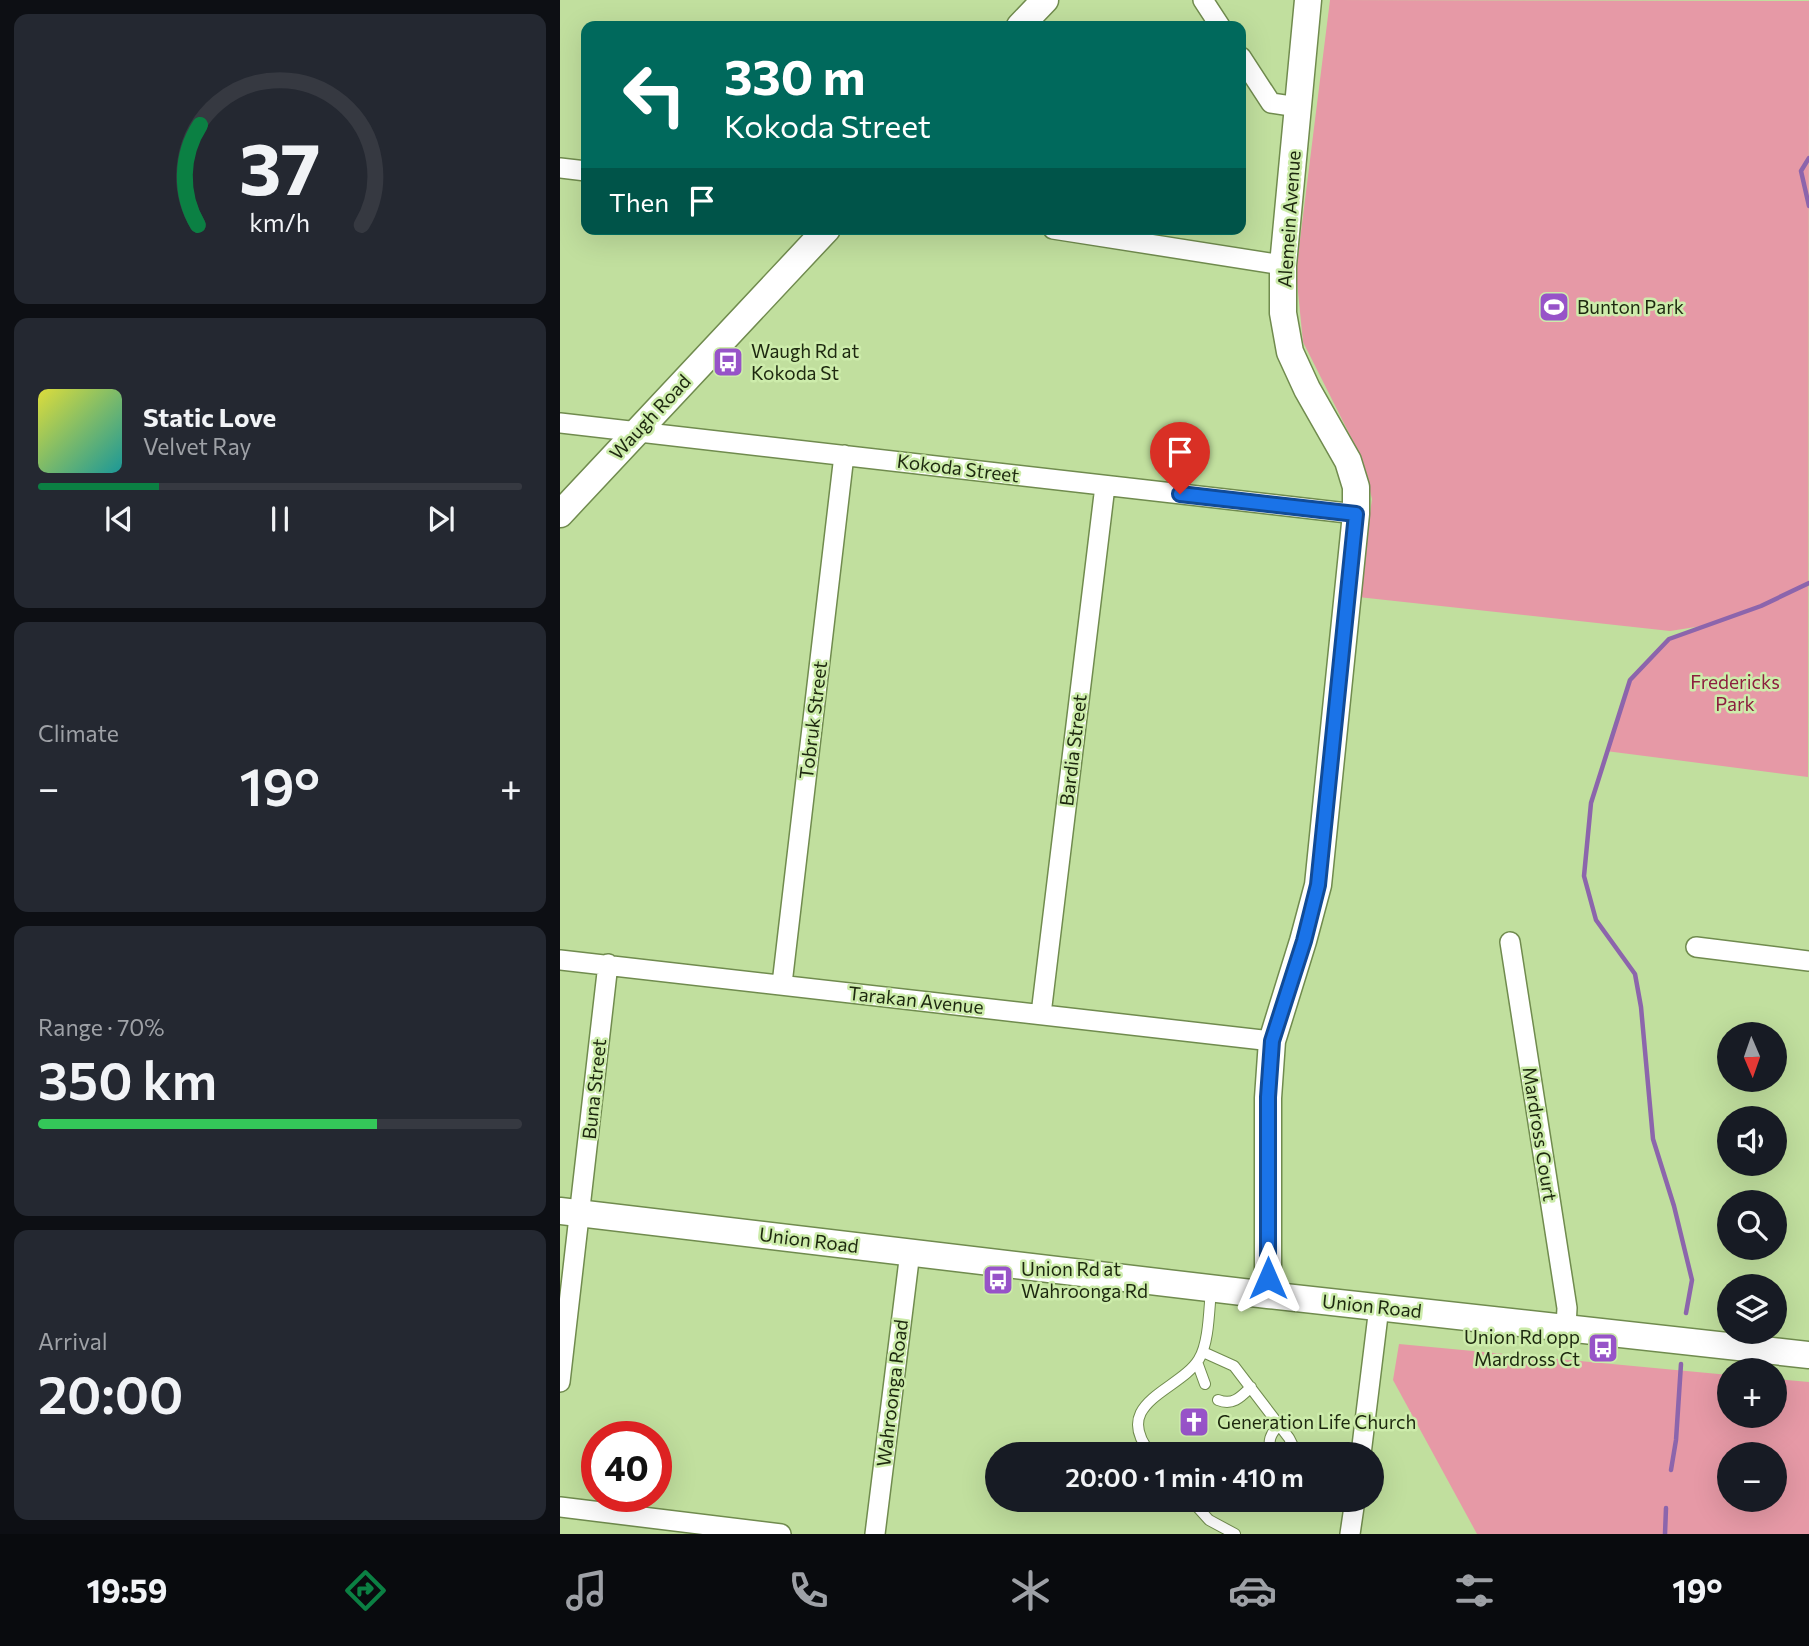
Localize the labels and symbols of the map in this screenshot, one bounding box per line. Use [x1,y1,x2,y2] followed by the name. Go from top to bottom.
[1272,150,1305,288] street label: Alemein Avenue
[1537,290,1571,324] sports icon: Bunton Park
[1577,295,1684,318] place label: Bunton Park
[751,339,859,384] place label: Waugh Rd at Kokoda St
[711,345,745,379] bus stop icon: Waugh Rd at Kokoda St
[604,369,695,464] street label: Waugh Road
[1150,422,1210,494] pin
[896,449,1021,486] street label: Kokoda Street
[794,659,831,780] street label: Tobruk Street
[1690,670,1780,715] park label: Fredericks Park
[1054,692,1091,807] street label: Bardia Street
[847,981,985,1018] street label: Tarakan Avenue
[1717,1022,1787,1092] north arrow
[577,1037,610,1140] street label: Buna Street
[1519,1065,1563,1203] street label: Mardross Court
[758,1222,860,1257] street label: Union Road
[1231,1241,1305,1315] position arrow
[1021,1257,1148,1302] place label: Union Rd at Wahroonga Rd
[981,1263,1015,1297] bus stop icon: Union Rd at Wahroonga Rd
[1321,1289,1423,1322] street label: Union Road
[871,1318,912,1468] street label: Wahroonga Road
[1464,1325,1580,1370] place label: Union Rd opp Mardross Ct
[1586,1331,1620,1365] bus stop icon: Union Rd opp Mardross Ct
[1177,1405,1211,1439] church icon: Generation Life Church
[1217,1410,1416,1433] place label: Generation Life Church
[581,1421,672,1512] speed limit sign: 40

